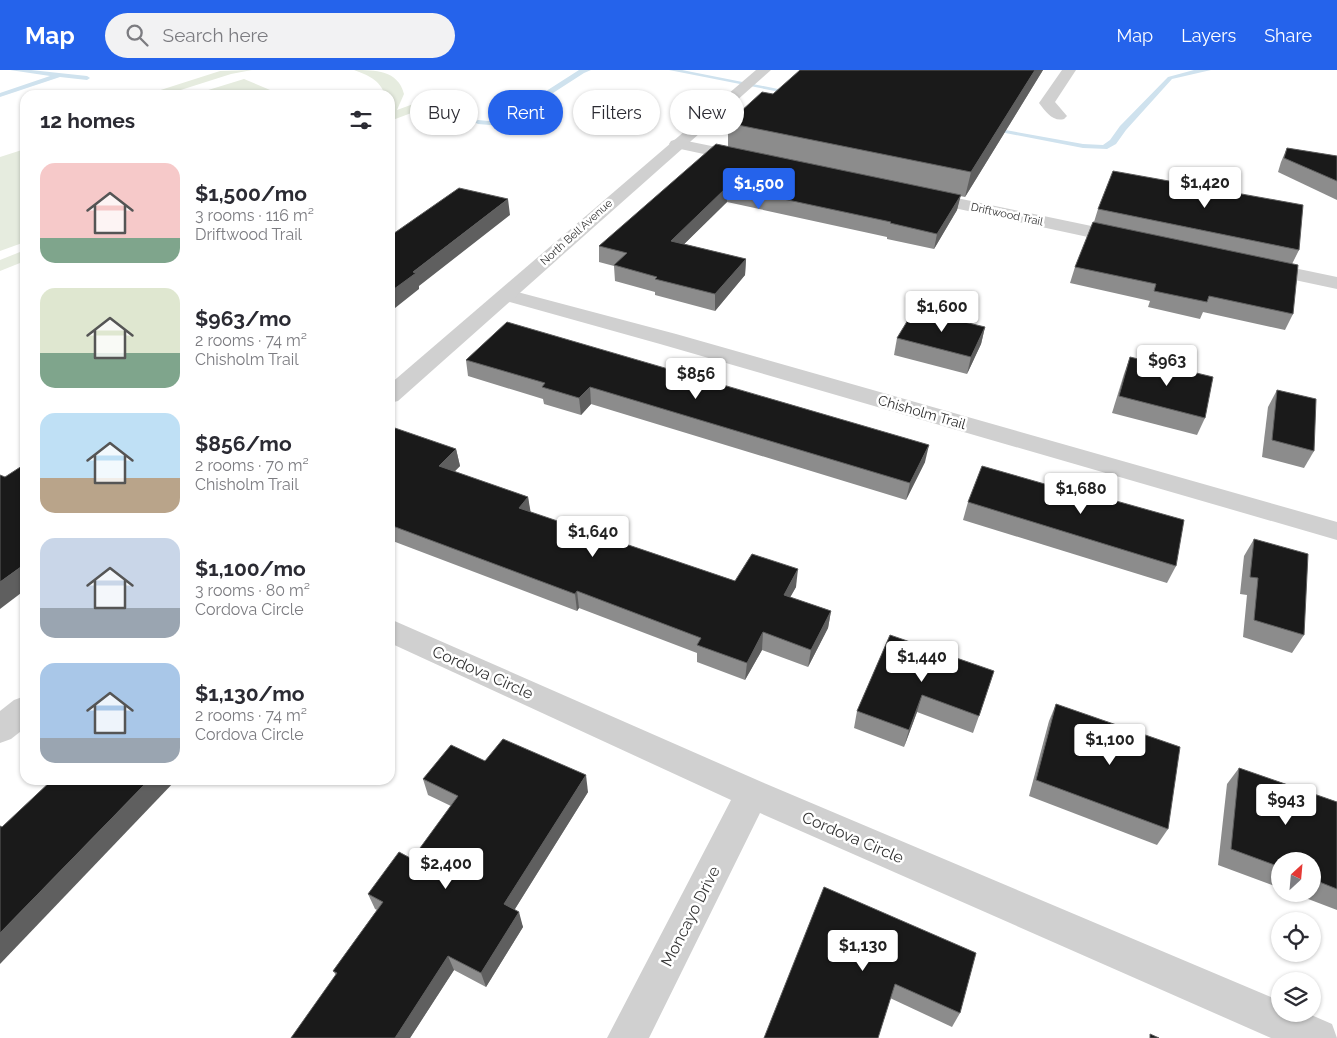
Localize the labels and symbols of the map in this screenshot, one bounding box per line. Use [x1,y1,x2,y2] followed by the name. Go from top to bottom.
[1164,166,1246,209] pin: $1,420
[718,168,800,210] pin: $1,500
[538,196,615,268] street label: North Bell Avenue
[970,200,1044,228] street label: Driftwood Trail
[901,290,983,333] pin: $1,600
[1137,344,1197,387] pin: $963
[666,358,726,400] pin: $856
[876,392,968,432] street label: Chisholm Trail
[1040,472,1122,515] pin: $1,680
[552,516,634,558] pin: $1,640
[881,640,963,683] pin: $1,440
[429,642,536,703] street label: Cordova Circle
[1069,724,1151,766] pin: $1,100
[1256,784,1316,826] pin: $943
[799,808,906,867] street label: Cordova Circle
[405,848,487,890] pin: $2,400
[1271,852,1321,902] north arrow
[657,863,724,970] street label: Moncayo Drive
[822,930,904,972] pin: $1,130

